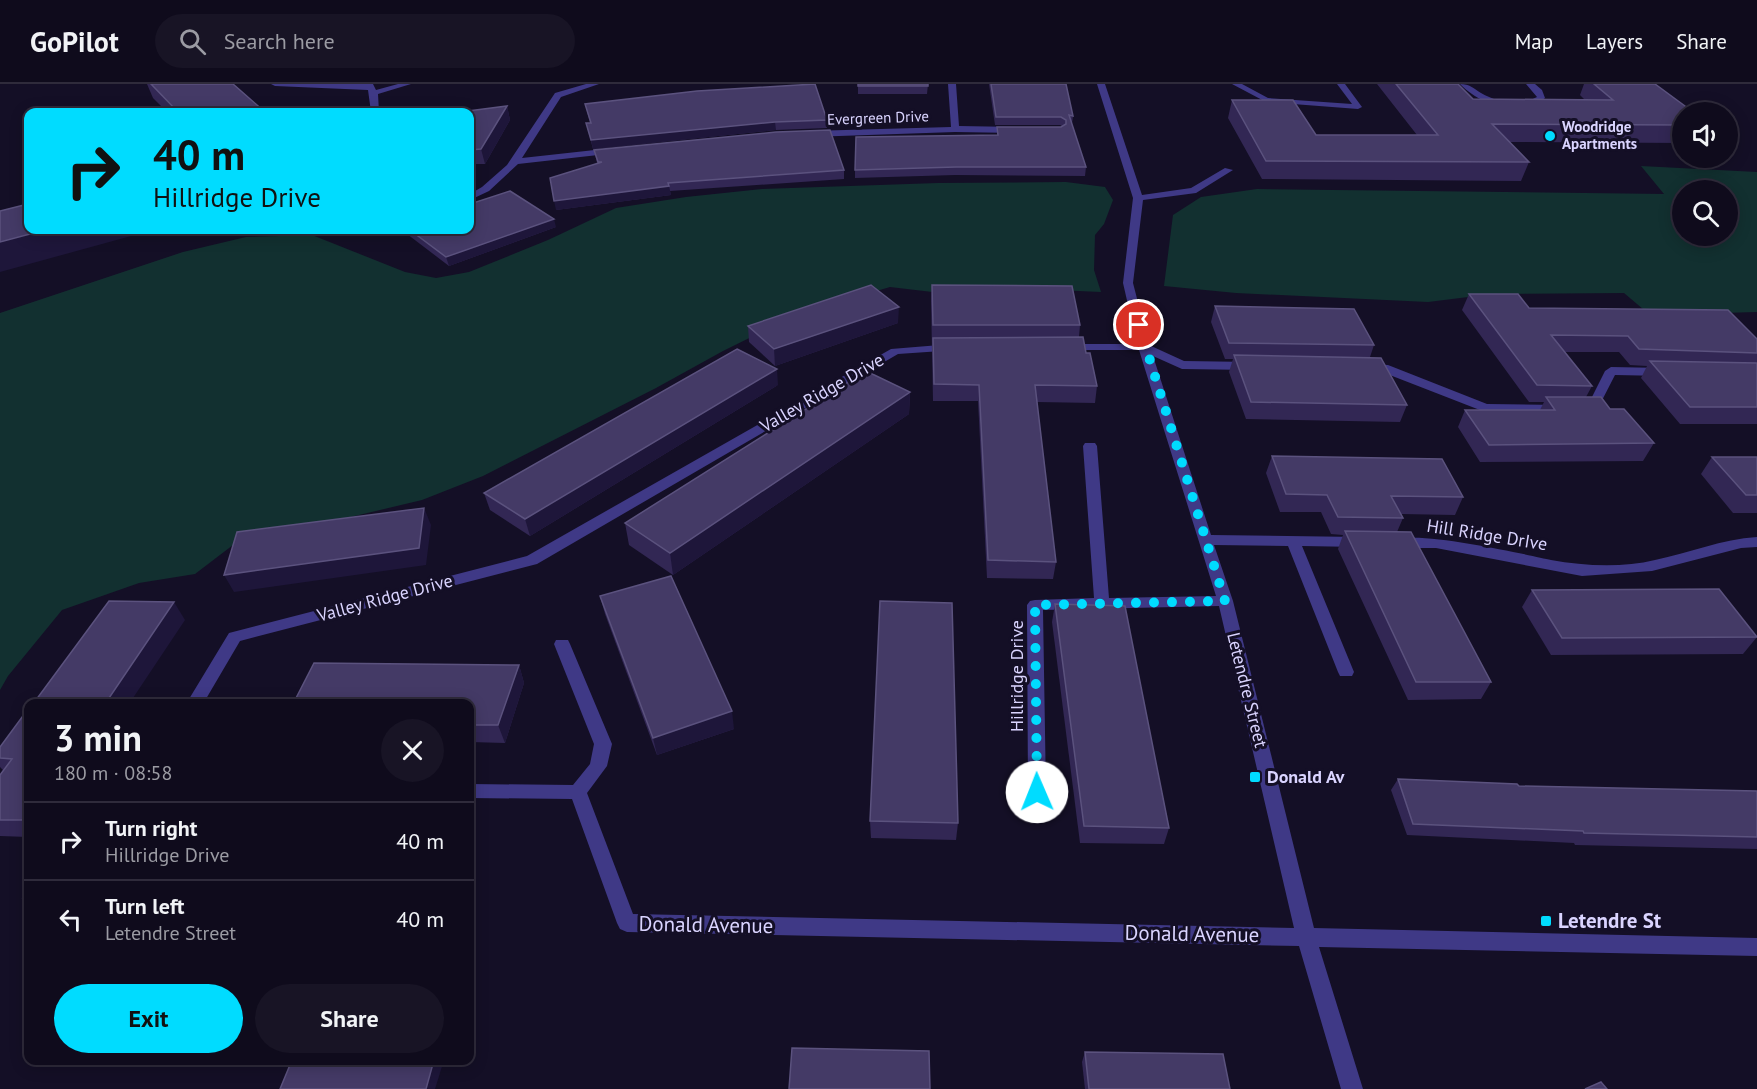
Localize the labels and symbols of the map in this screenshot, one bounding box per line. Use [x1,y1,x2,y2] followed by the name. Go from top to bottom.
[827,106,929,129] street label: Evergreen Drive
[1562,117,1637,153] place label: Woodridge Apartments
[1543,129,1557,143] marker: Woodridge Apartments
[1113,299,1164,350] pin
[755,348,888,438] street label: Valley Ridge Drive
[1425,514,1549,555] street label: Hill Ridge DrIve
[314,568,455,627] street label: Valley Ridge Drive
[1005,620,1028,732] street label: Hillridge Drive
[1222,630,1273,750] street label: Letendre Street
[1005,760,1069,824] position arrow
[1267,765,1345,788] place label: Donald Av
[1248,770,1262,784] marker: Donald Av
[1558,907,1662,934] place label: Letendre St
[638,910,774,939] street label: Donald Avenue
[1539,914,1553,928] marker: Letendre St
[1124,919,1260,948] street label: Donald Avenue

